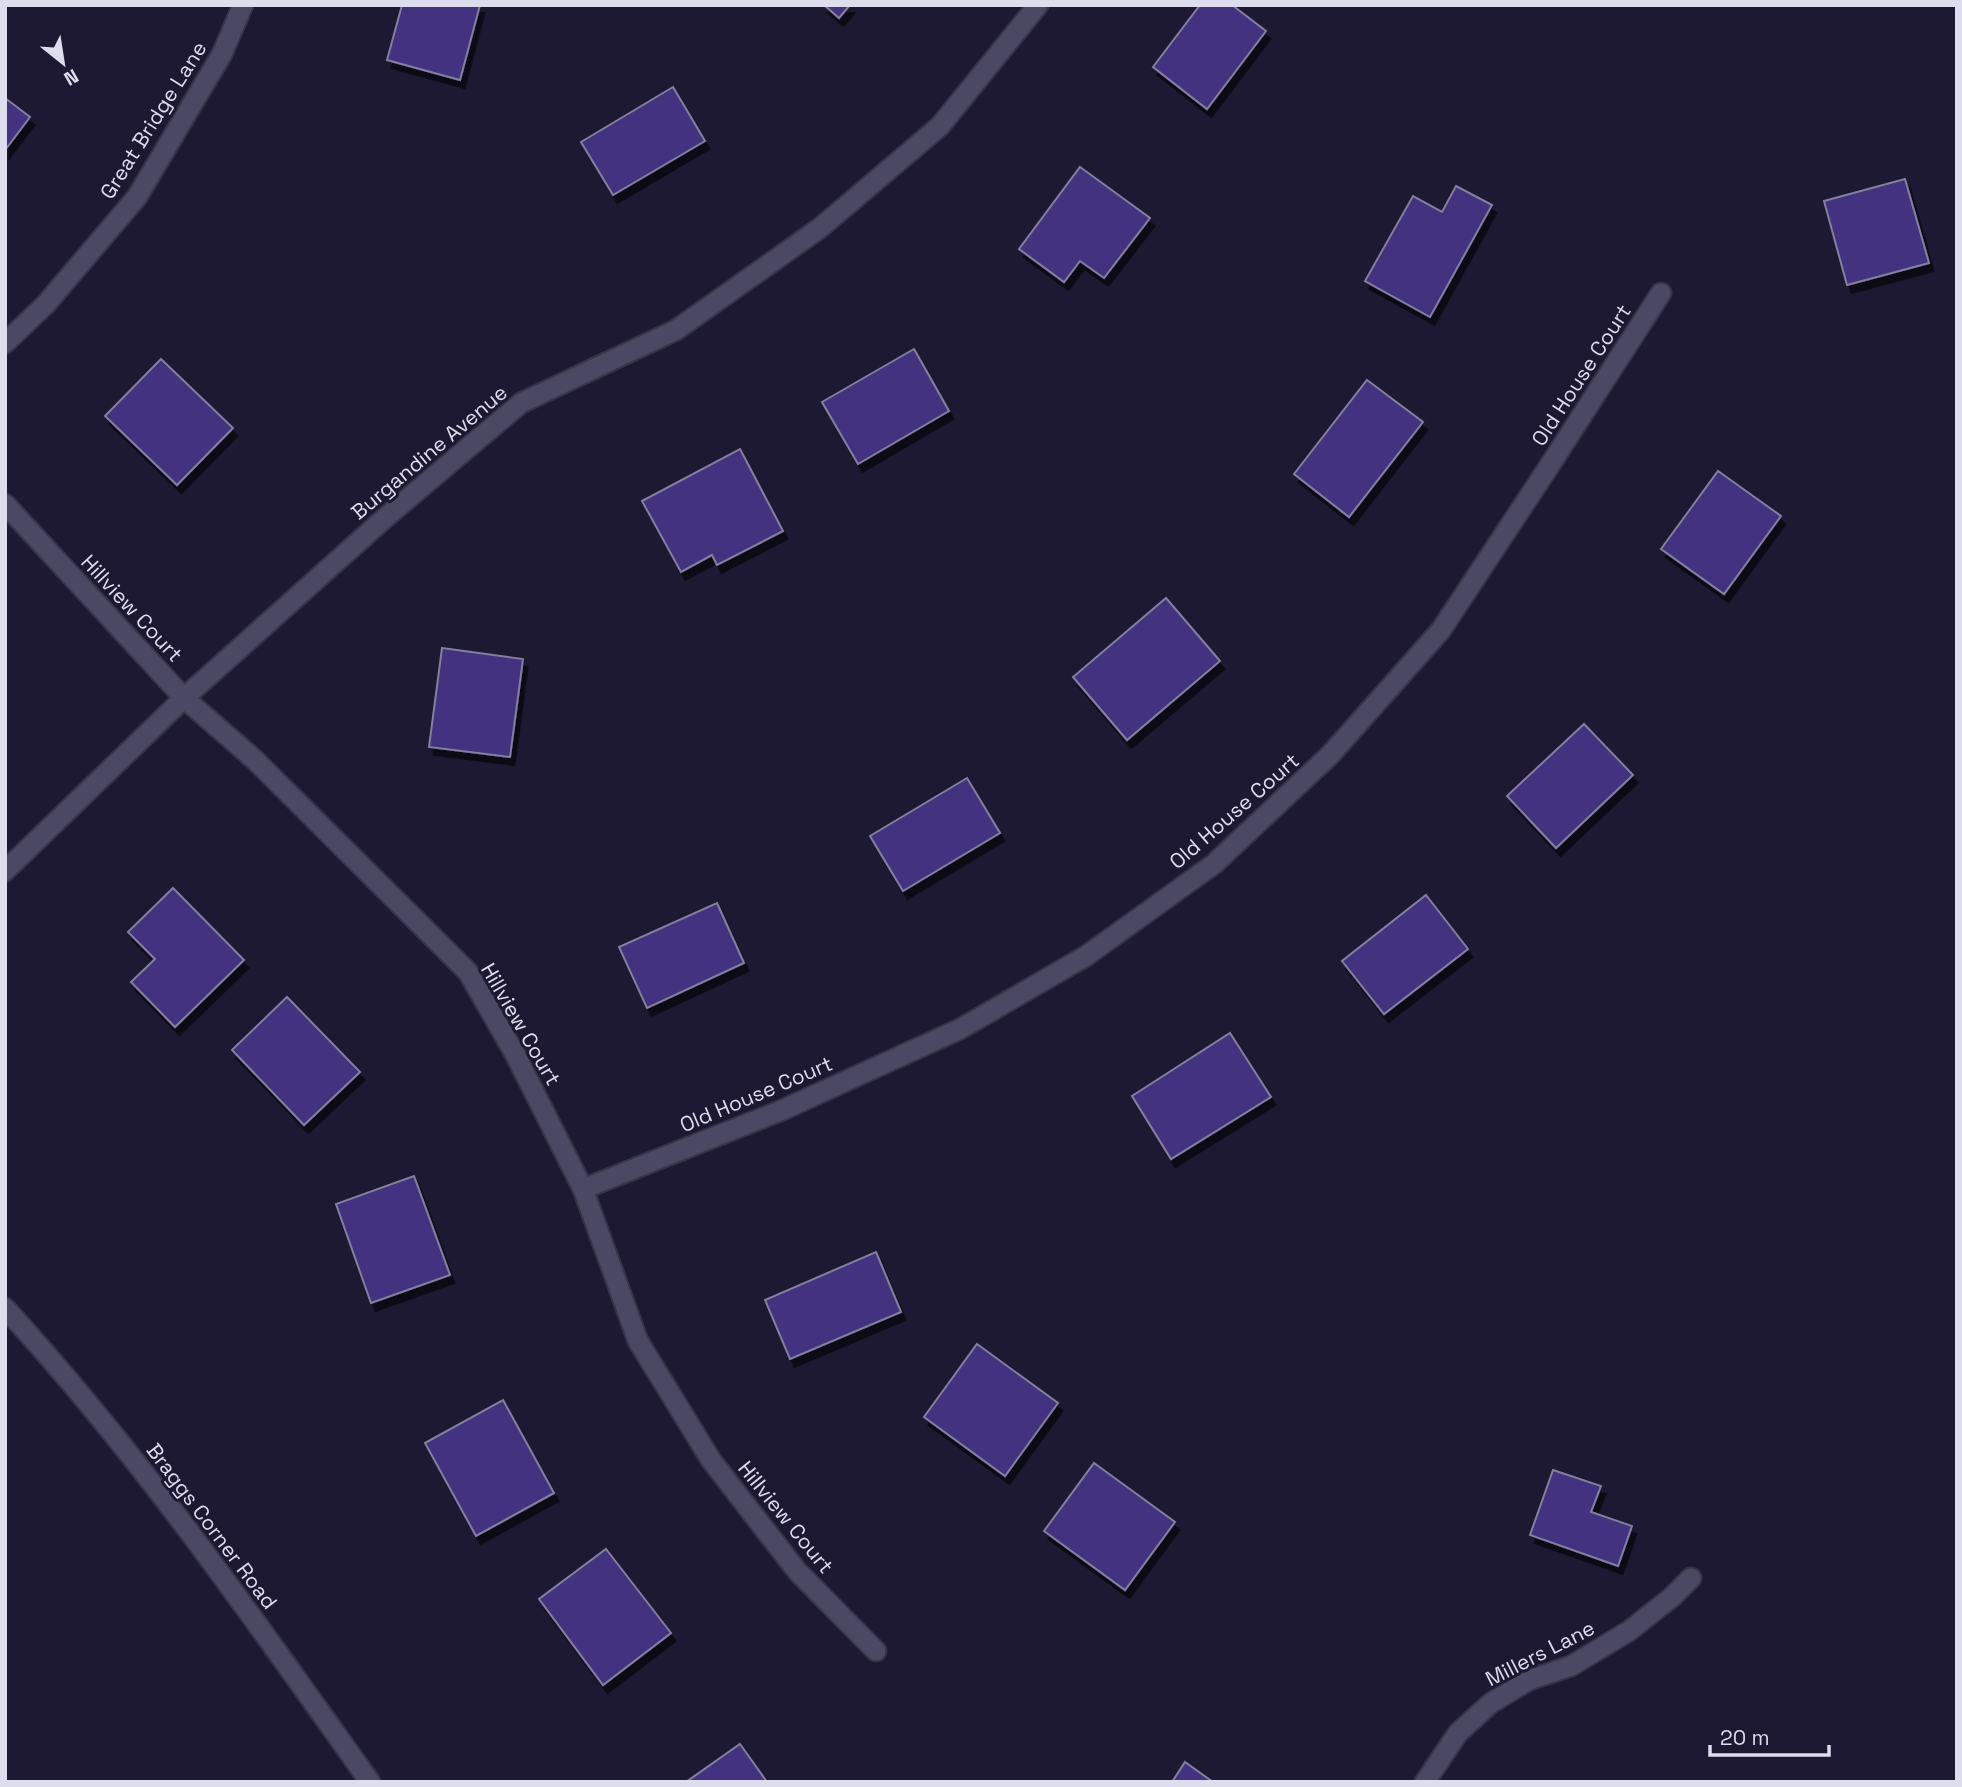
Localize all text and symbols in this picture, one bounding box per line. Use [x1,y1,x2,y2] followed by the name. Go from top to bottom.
[28,28,98,98] north arrow
[94,36,212,204] street label: Great Bridge Lane
[59,63,83,91] text: N
[1525,299,1637,451] street label: Old House Court
[345,379,513,525] street label: Burgandine Avenue
[75,549,189,667] street label: Hillview Court
[1163,747,1305,875] street label: Old House Court
[475,958,567,1090] street label: Hillview Court
[675,1050,837,1138] street label: Old House Court
[141,1438,283,1614] street label: Braggs Corner Road
[732,1455,840,1579] street label: Hillview Court
[1481,1614,1599,1692] street label: Millers Lane
[1710,1714,1829,1758] scale bar
[1720,1724,1770,1751] text: 20 m

